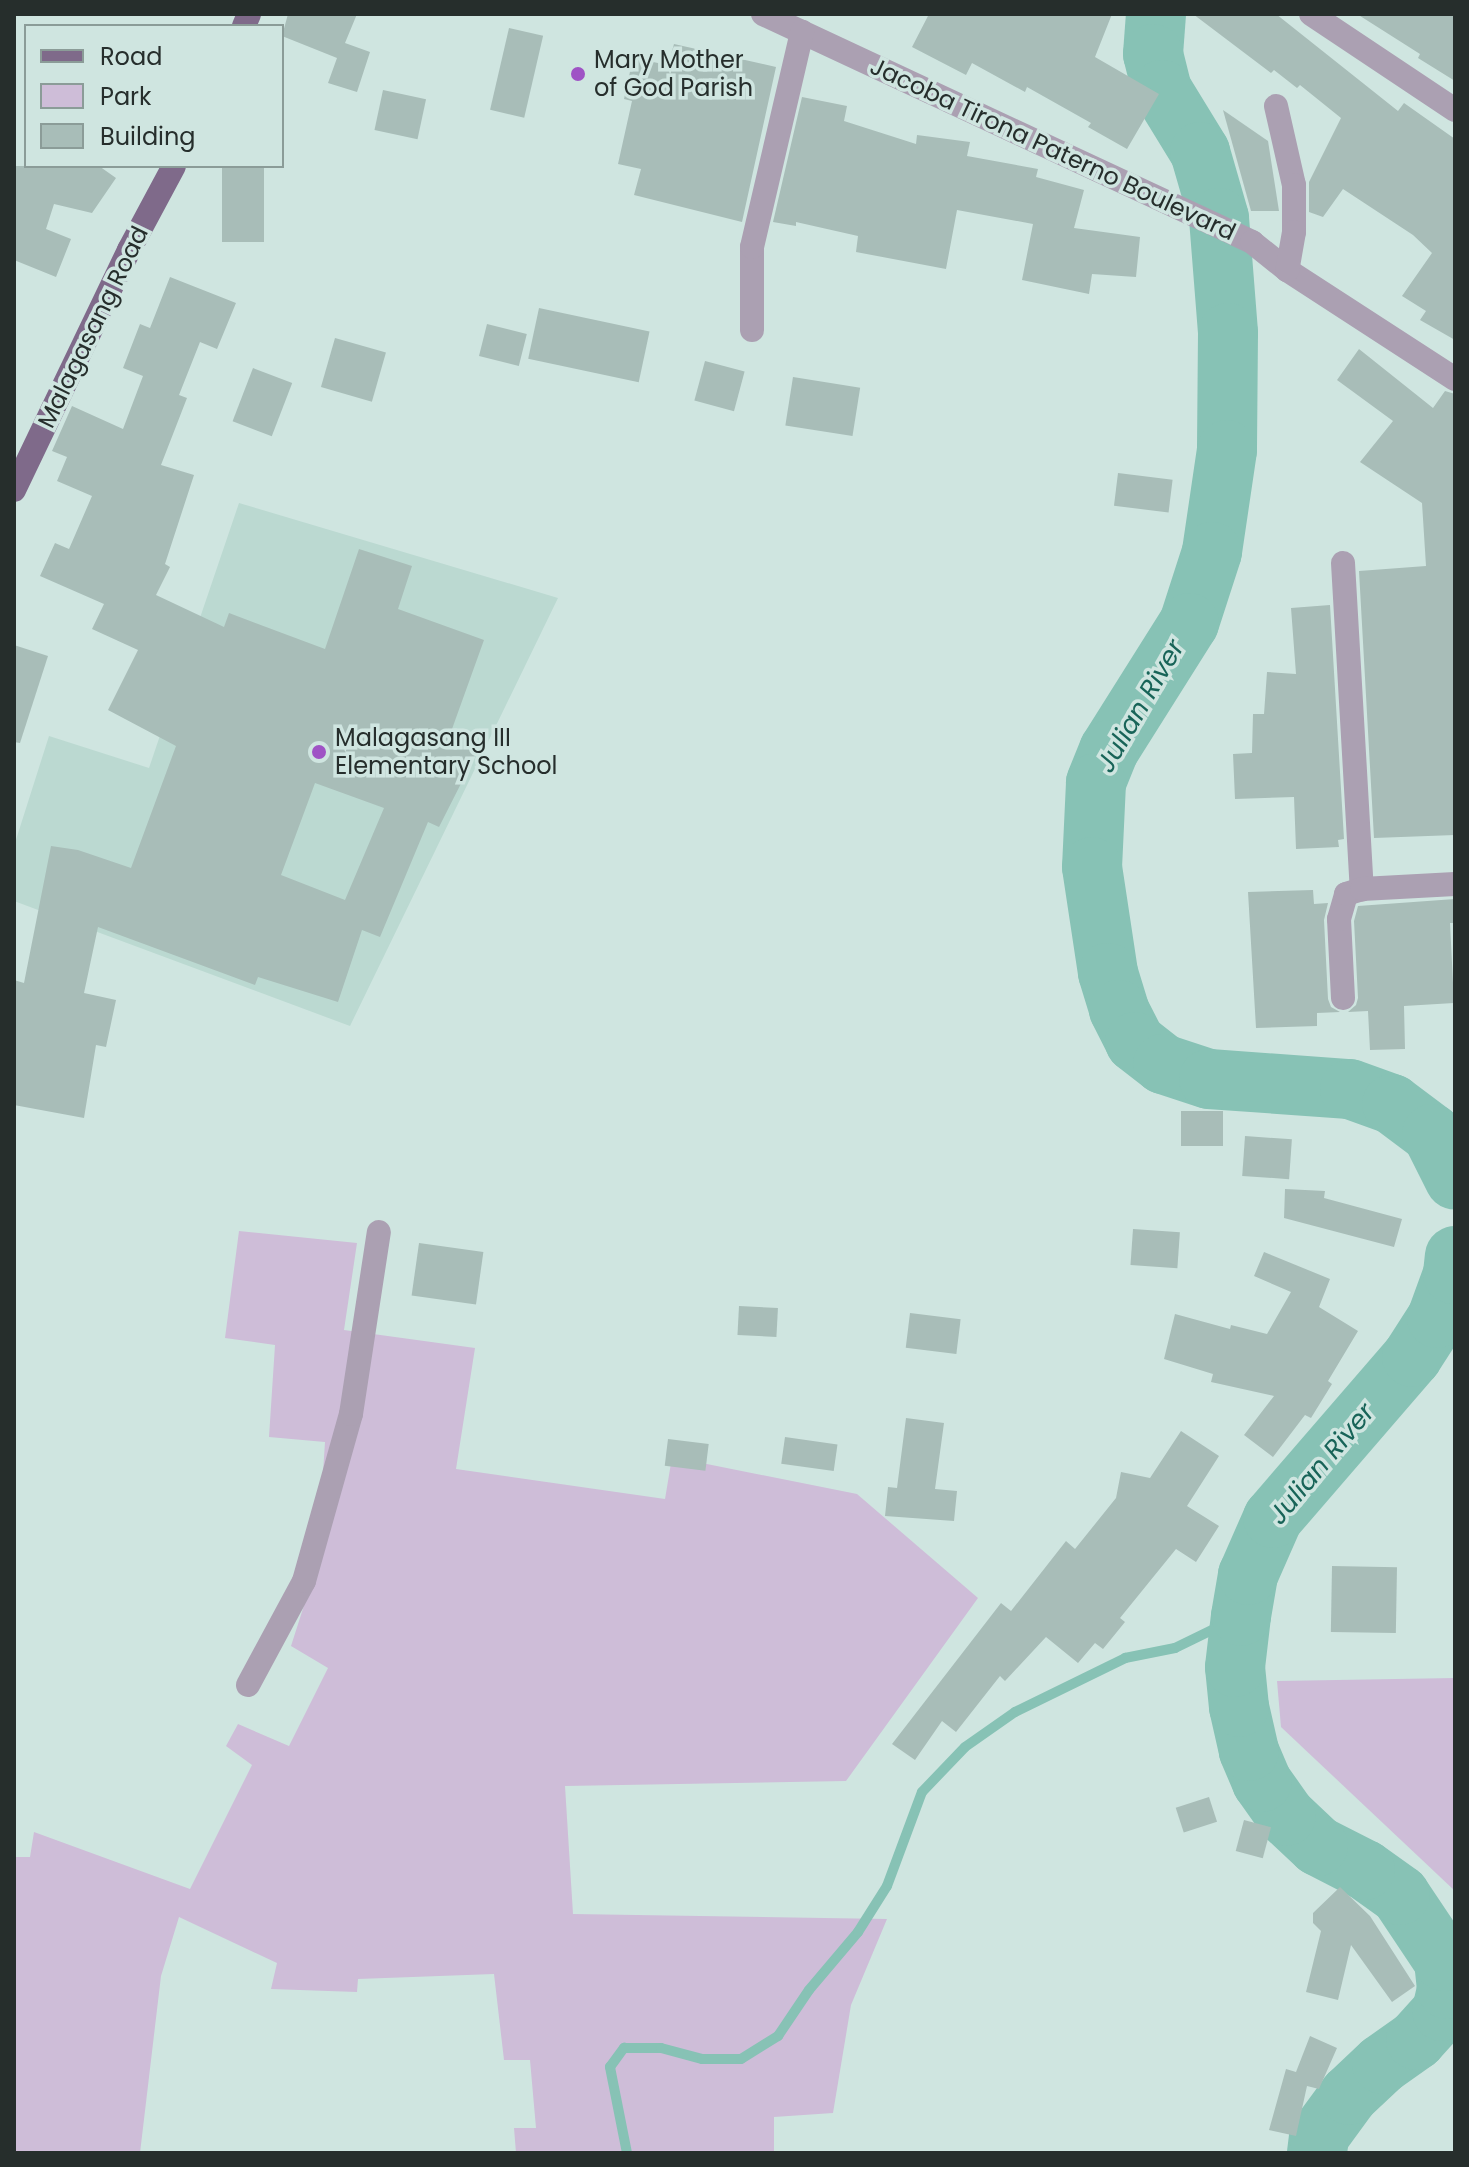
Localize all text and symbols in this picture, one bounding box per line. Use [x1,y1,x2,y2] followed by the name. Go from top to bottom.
[24,24,284,168] legend
[100,40,162,73] text: Road
[594,46,753,102] place label: Mary Mother of God Parish
[866,51,1240,247] street label: Jacoba Tirona Paterno Boulevard
[569,65,587,83] marker: Mary Mother of God Parish
[100,80,151,113] text: Park
[100,120,196,153] text: Building
[32,222,154,432] street label: Malagasang Road
[1091,634,1191,778] water label: Julian River
[335,724,558,780] place label: Malagasang III Elementary School
[310,743,328,761] marker: Malagasang III Elementary School
[1263,1397,1381,1531] water label: Julian River

